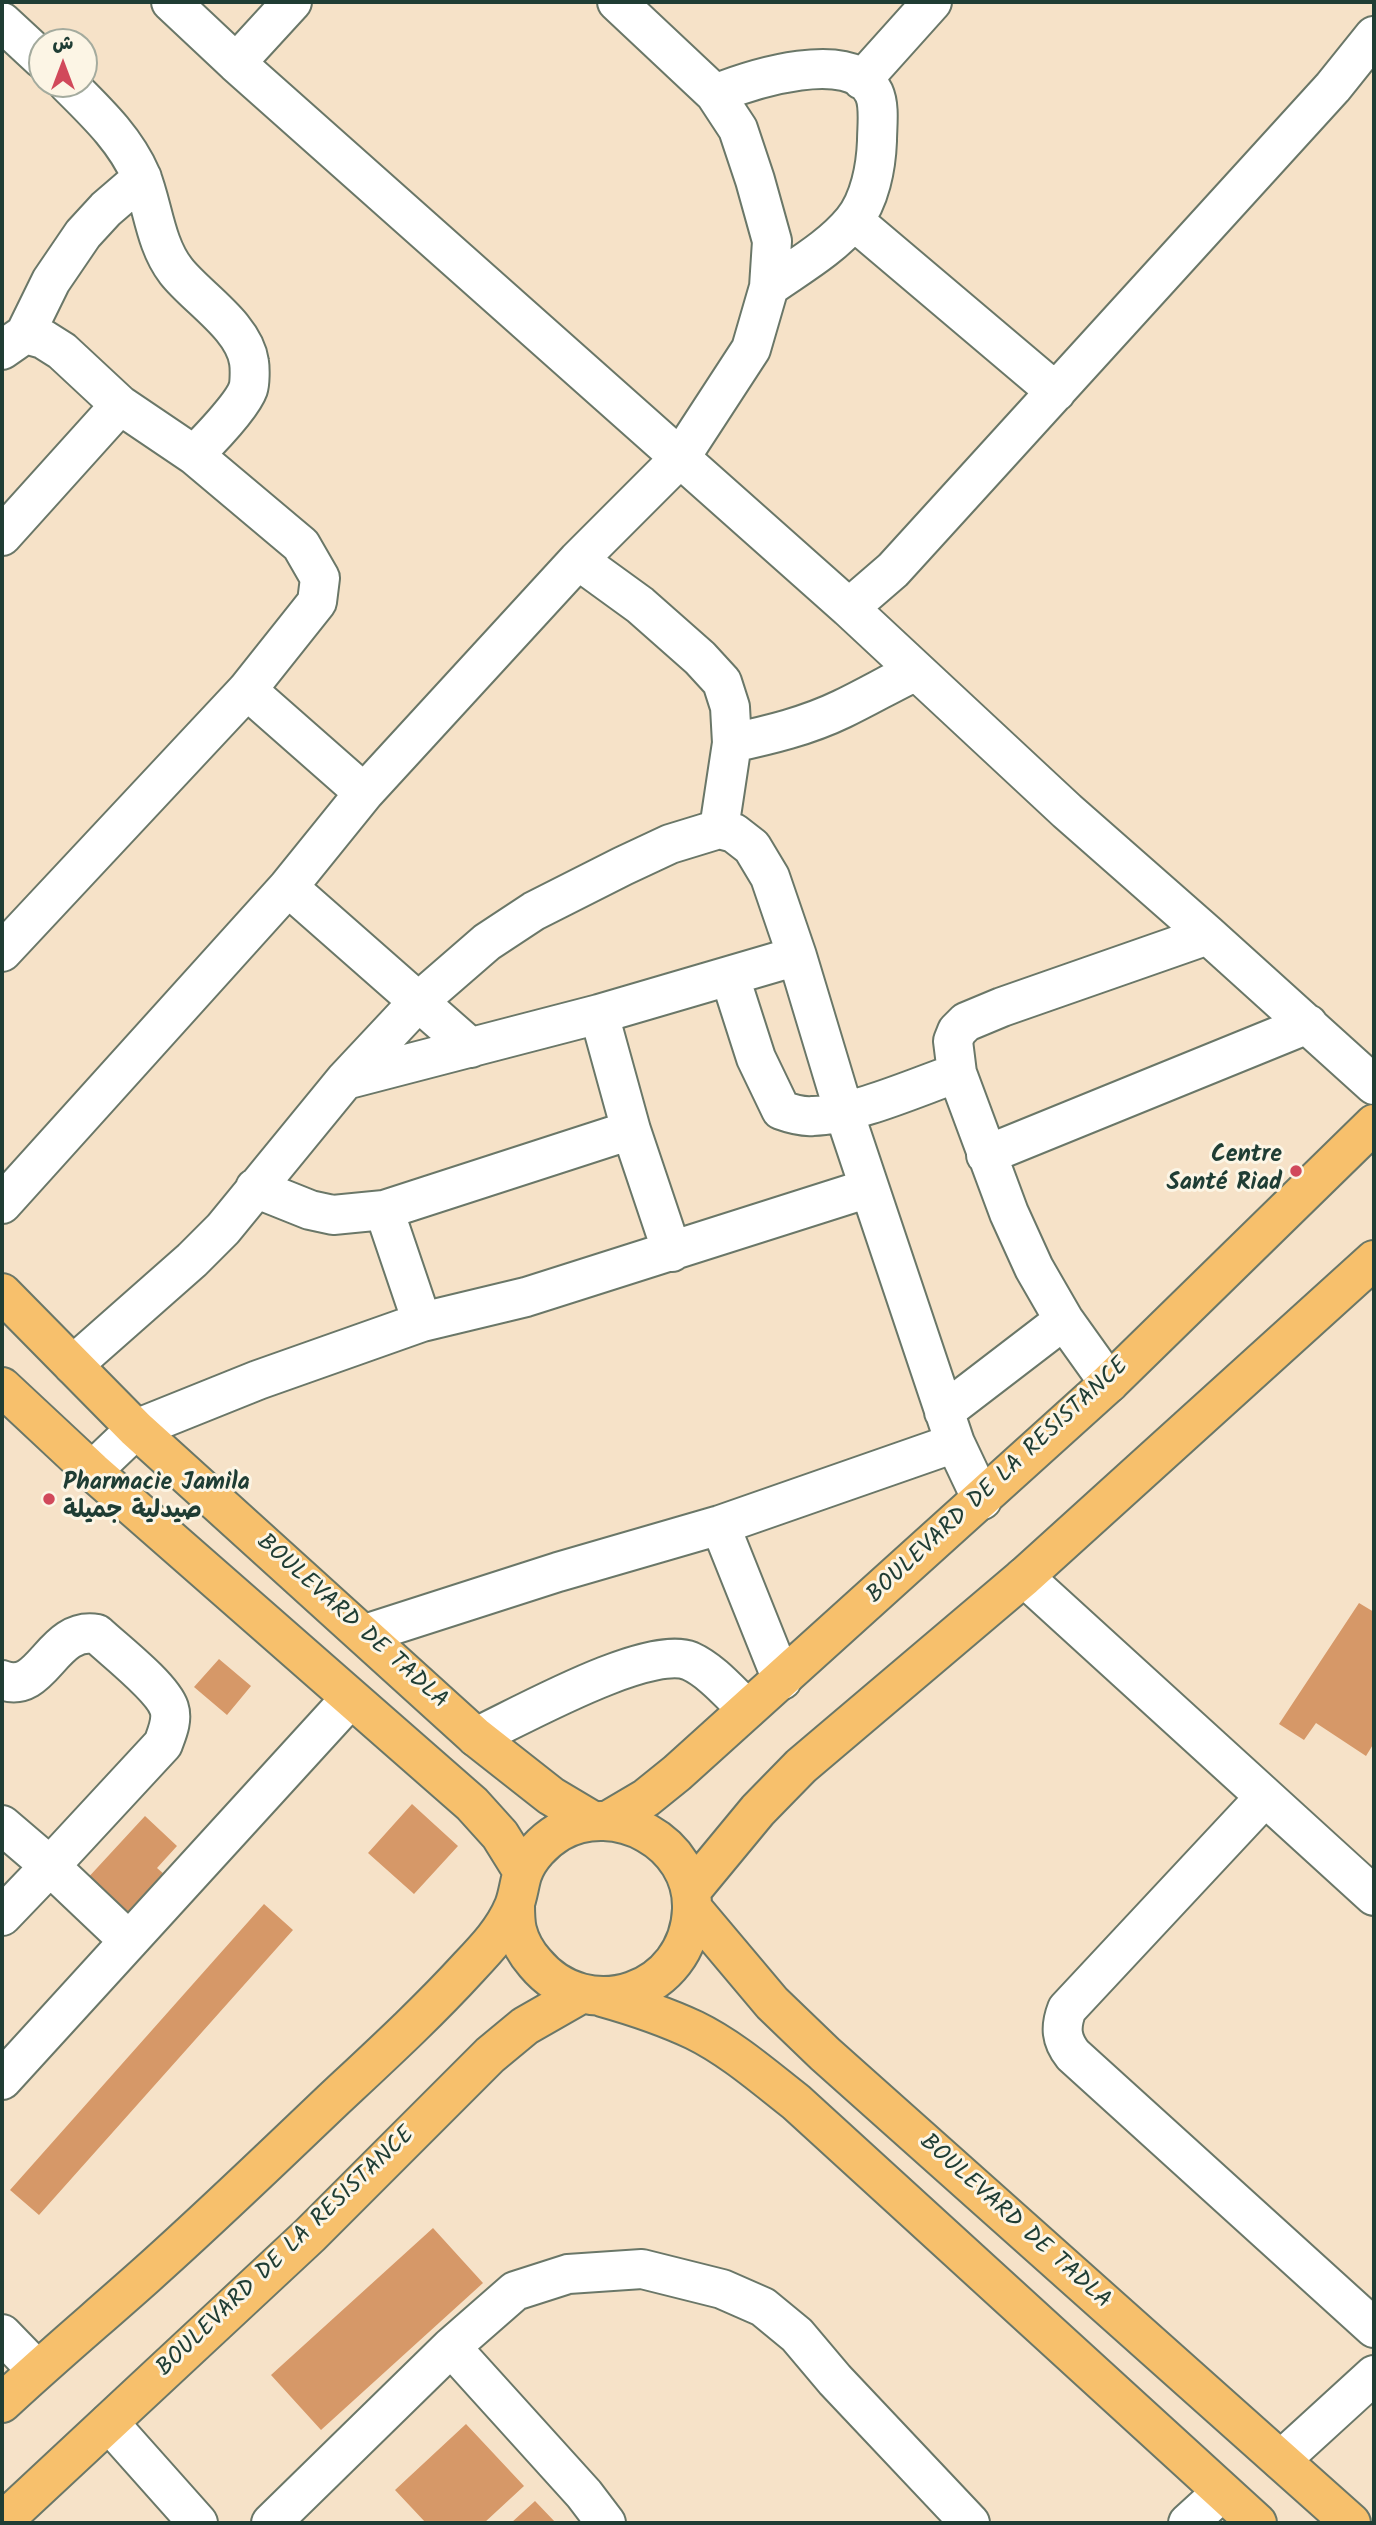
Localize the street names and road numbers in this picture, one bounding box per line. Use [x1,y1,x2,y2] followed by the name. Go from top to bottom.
[862,1353,1136,1611] street label: BOULEVARD DE LA RESISTANCE
[249,1529,453,1717] street label: BOULEVARD DE TADLA
[152,2122,422,2384] street label: BOULEVARD DE LA RESISTANCE
[912,2129,1116,2317] street label: BOULEVARD DE TADLA

